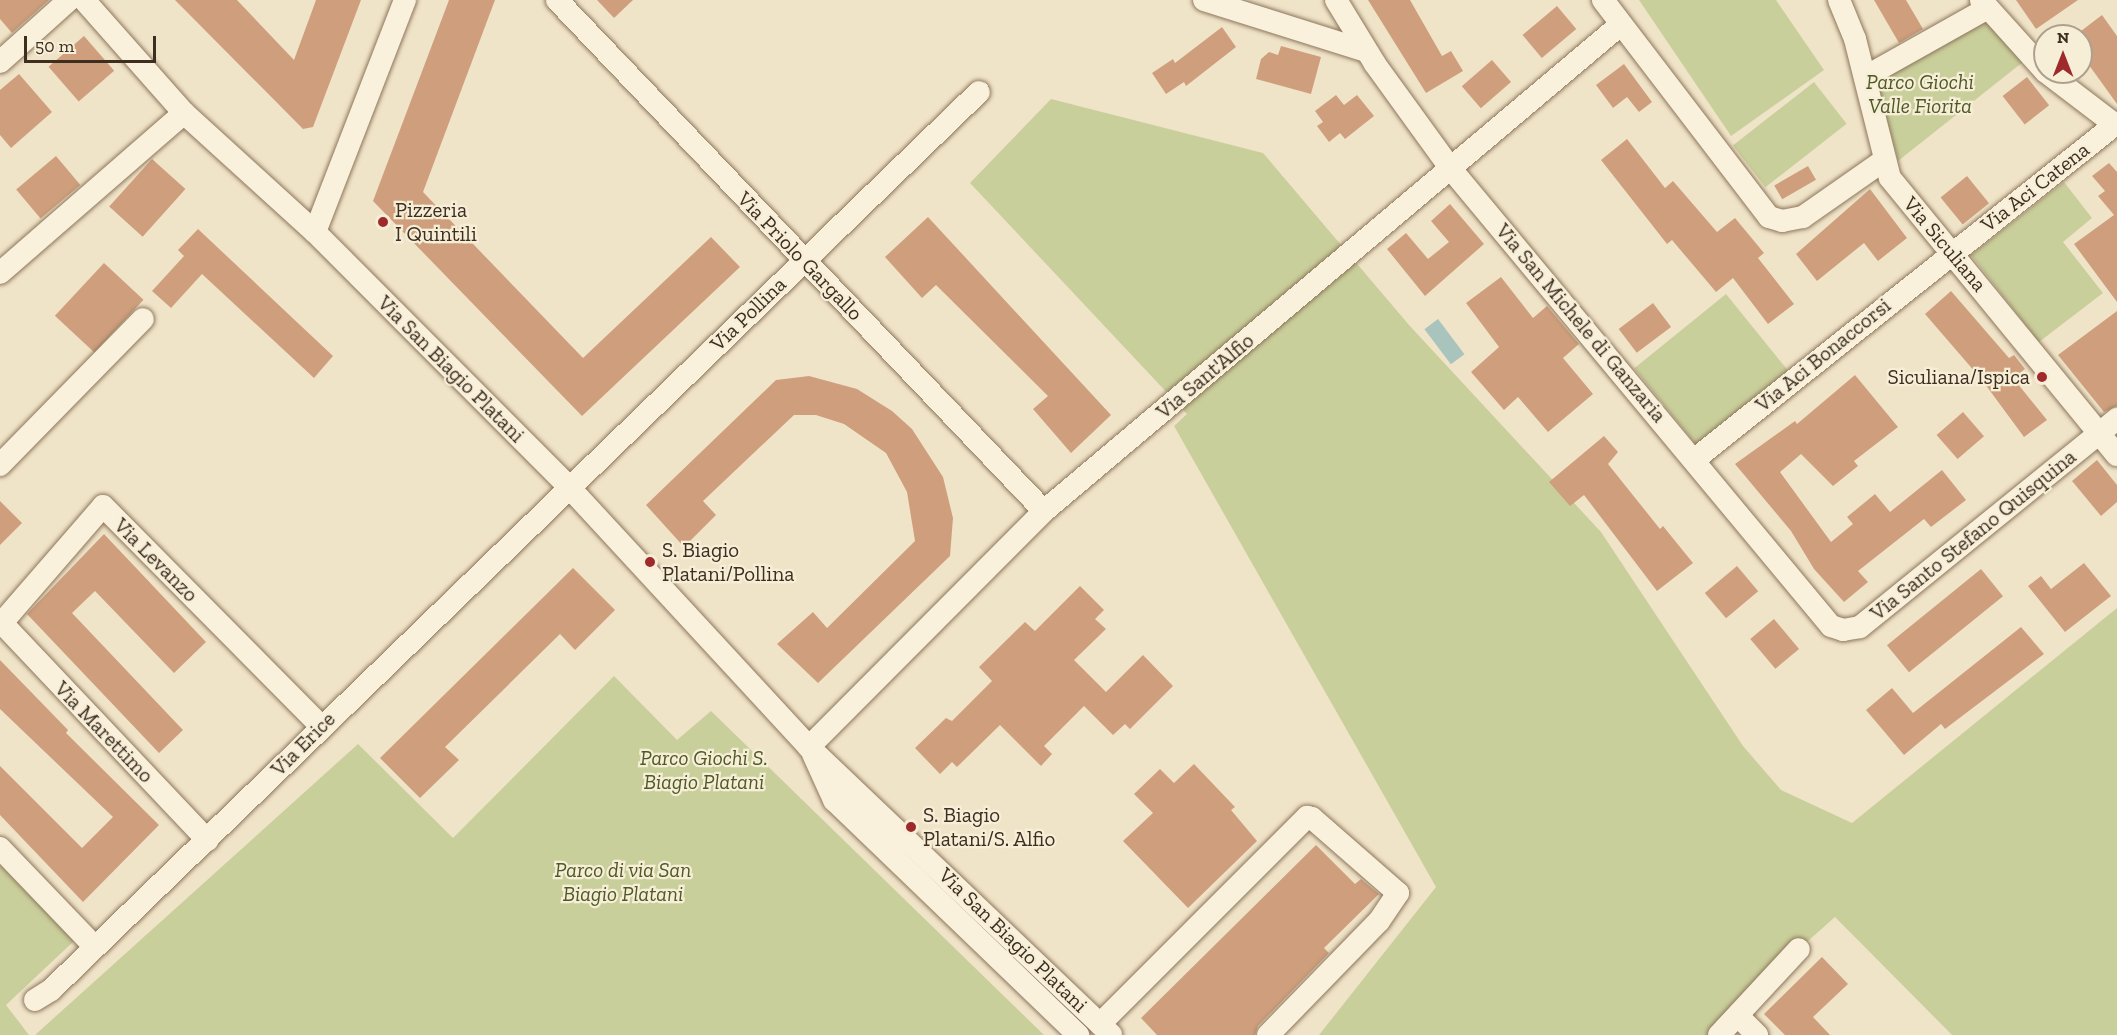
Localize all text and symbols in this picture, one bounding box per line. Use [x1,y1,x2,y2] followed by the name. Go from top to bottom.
[27,24,159,62] scale bar
[2033,24,2093,84] north arrow
[2057,28,2069,47] text: N
[35,35,74,57] text: 50 m
[1866,69,1974,119] park label: Parco Giochi Valle Fiorita
[1976,137,2094,237] street label: Via Aci Catena
[732,186,868,326] street label: Via Priolo Gargallo
[1898,191,1992,297] street label: Via Siculiana
[395,197,477,247] place label: Pizzeria I Quintili
[376,215,390,229] marker: Pizzeria I Quintili
[1490,219,1672,427] street label: Via San Michele di Ganzaria
[705,272,791,356] street label: Via Pollina
[372,290,530,448] street label: Via San Biagio Platani
[1750,293,1896,417] street label: Via Aci Bonaccorsi
[1151,328,1259,424] street label: Via Sant'Alfio
[1887,364,2030,390] place label: Siculiana/Ispica
[2035,370,2049,384] marker: Siculiana/Ispica
[1865,444,2081,626] street label: Via Santo Stefano Quisquina
[109,513,203,607] street label: Via Levanzo
[662,537,794,587] place label: S. Biagio Platani/Pollina
[643,555,657,569] marker: S. Biagio Platani/Pollina
[49,676,159,788] street label: Via Marettimo
[266,707,340,781] street label: Via Erice
[640,745,768,795] park label: Parco Giochi S. Biagio Platani
[923,802,1056,852] place label: S. Biagio Platani/S. Alfio
[904,820,918,834] marker: S. Biagio Platani/S. Alfio
[555,857,691,907] park label: Parco di via San Biagio Platani
[933,862,1093,1018] street label: Via San Biagio Platani

